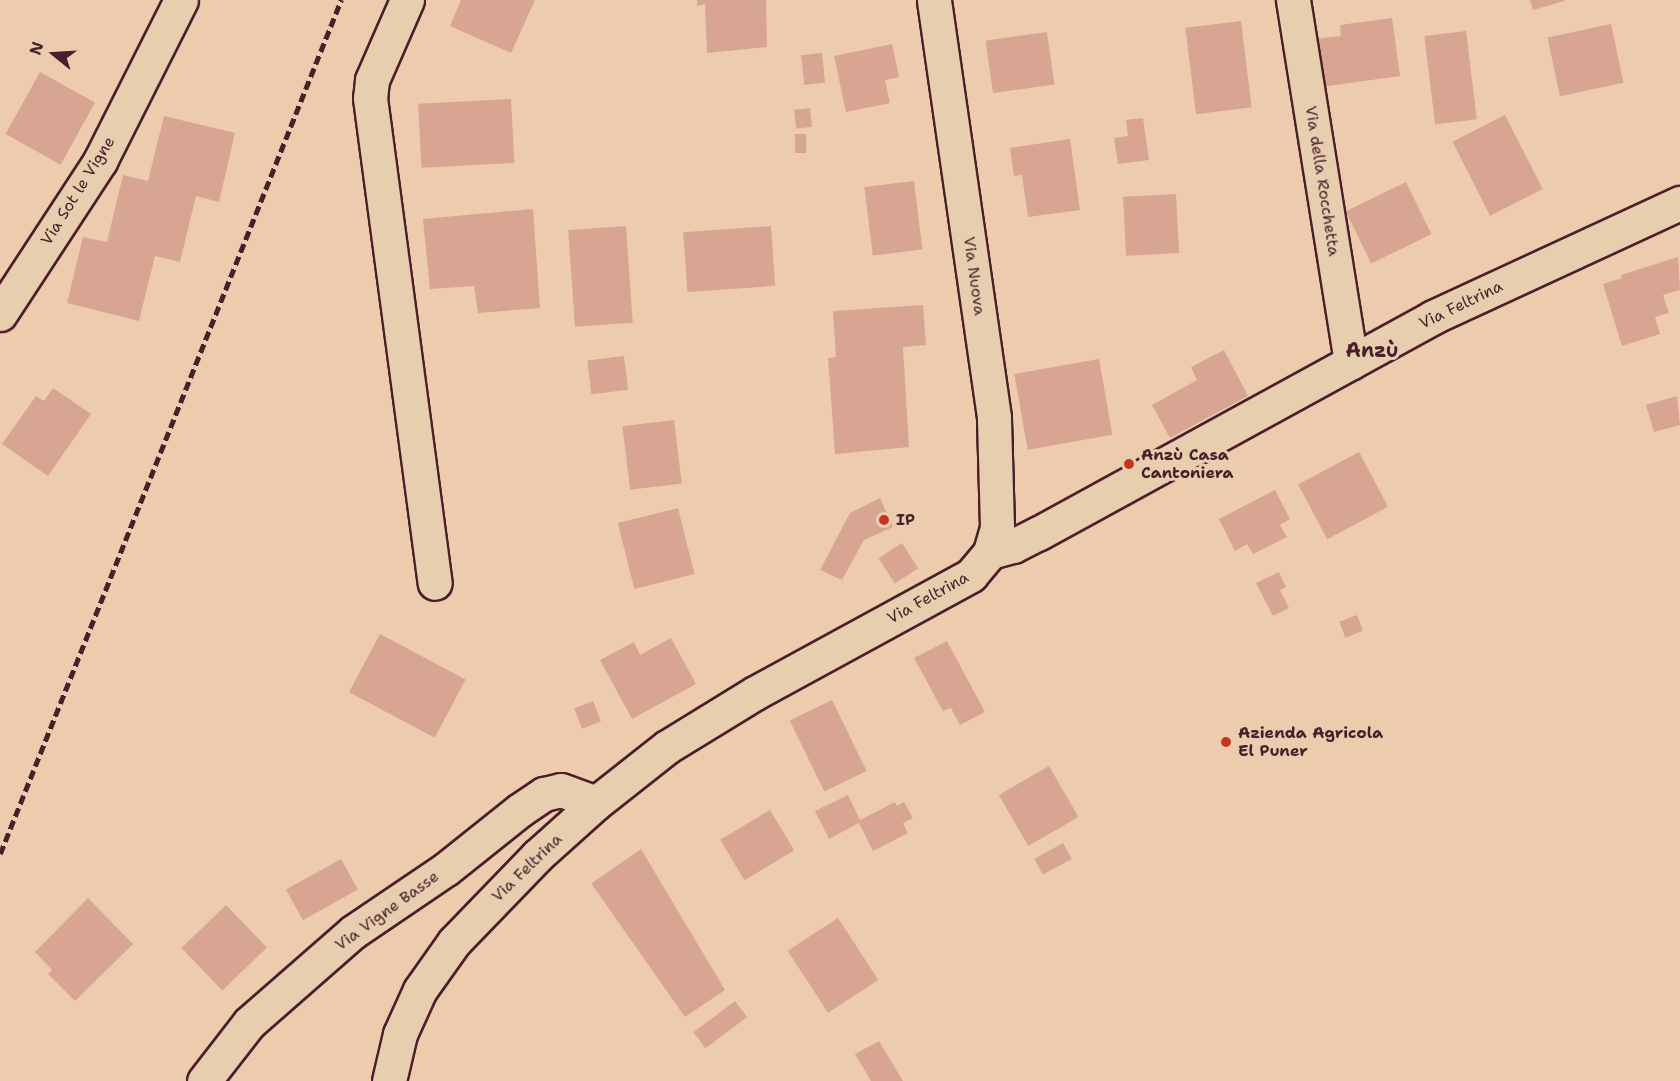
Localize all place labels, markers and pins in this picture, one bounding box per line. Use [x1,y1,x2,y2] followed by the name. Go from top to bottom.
[1141,445,1233,483] place label: Anzù Casa Cantoniera
[1122,457,1136,471] marker: Anzù Casa Cantoniera
[896,510,915,530] place label: IP
[877,513,891,527] marker: IP
[1238,723,1383,761] place label: Azienda Agricola El Puner
[1219,735,1233,749] marker: Azienda Agricola El Puner

